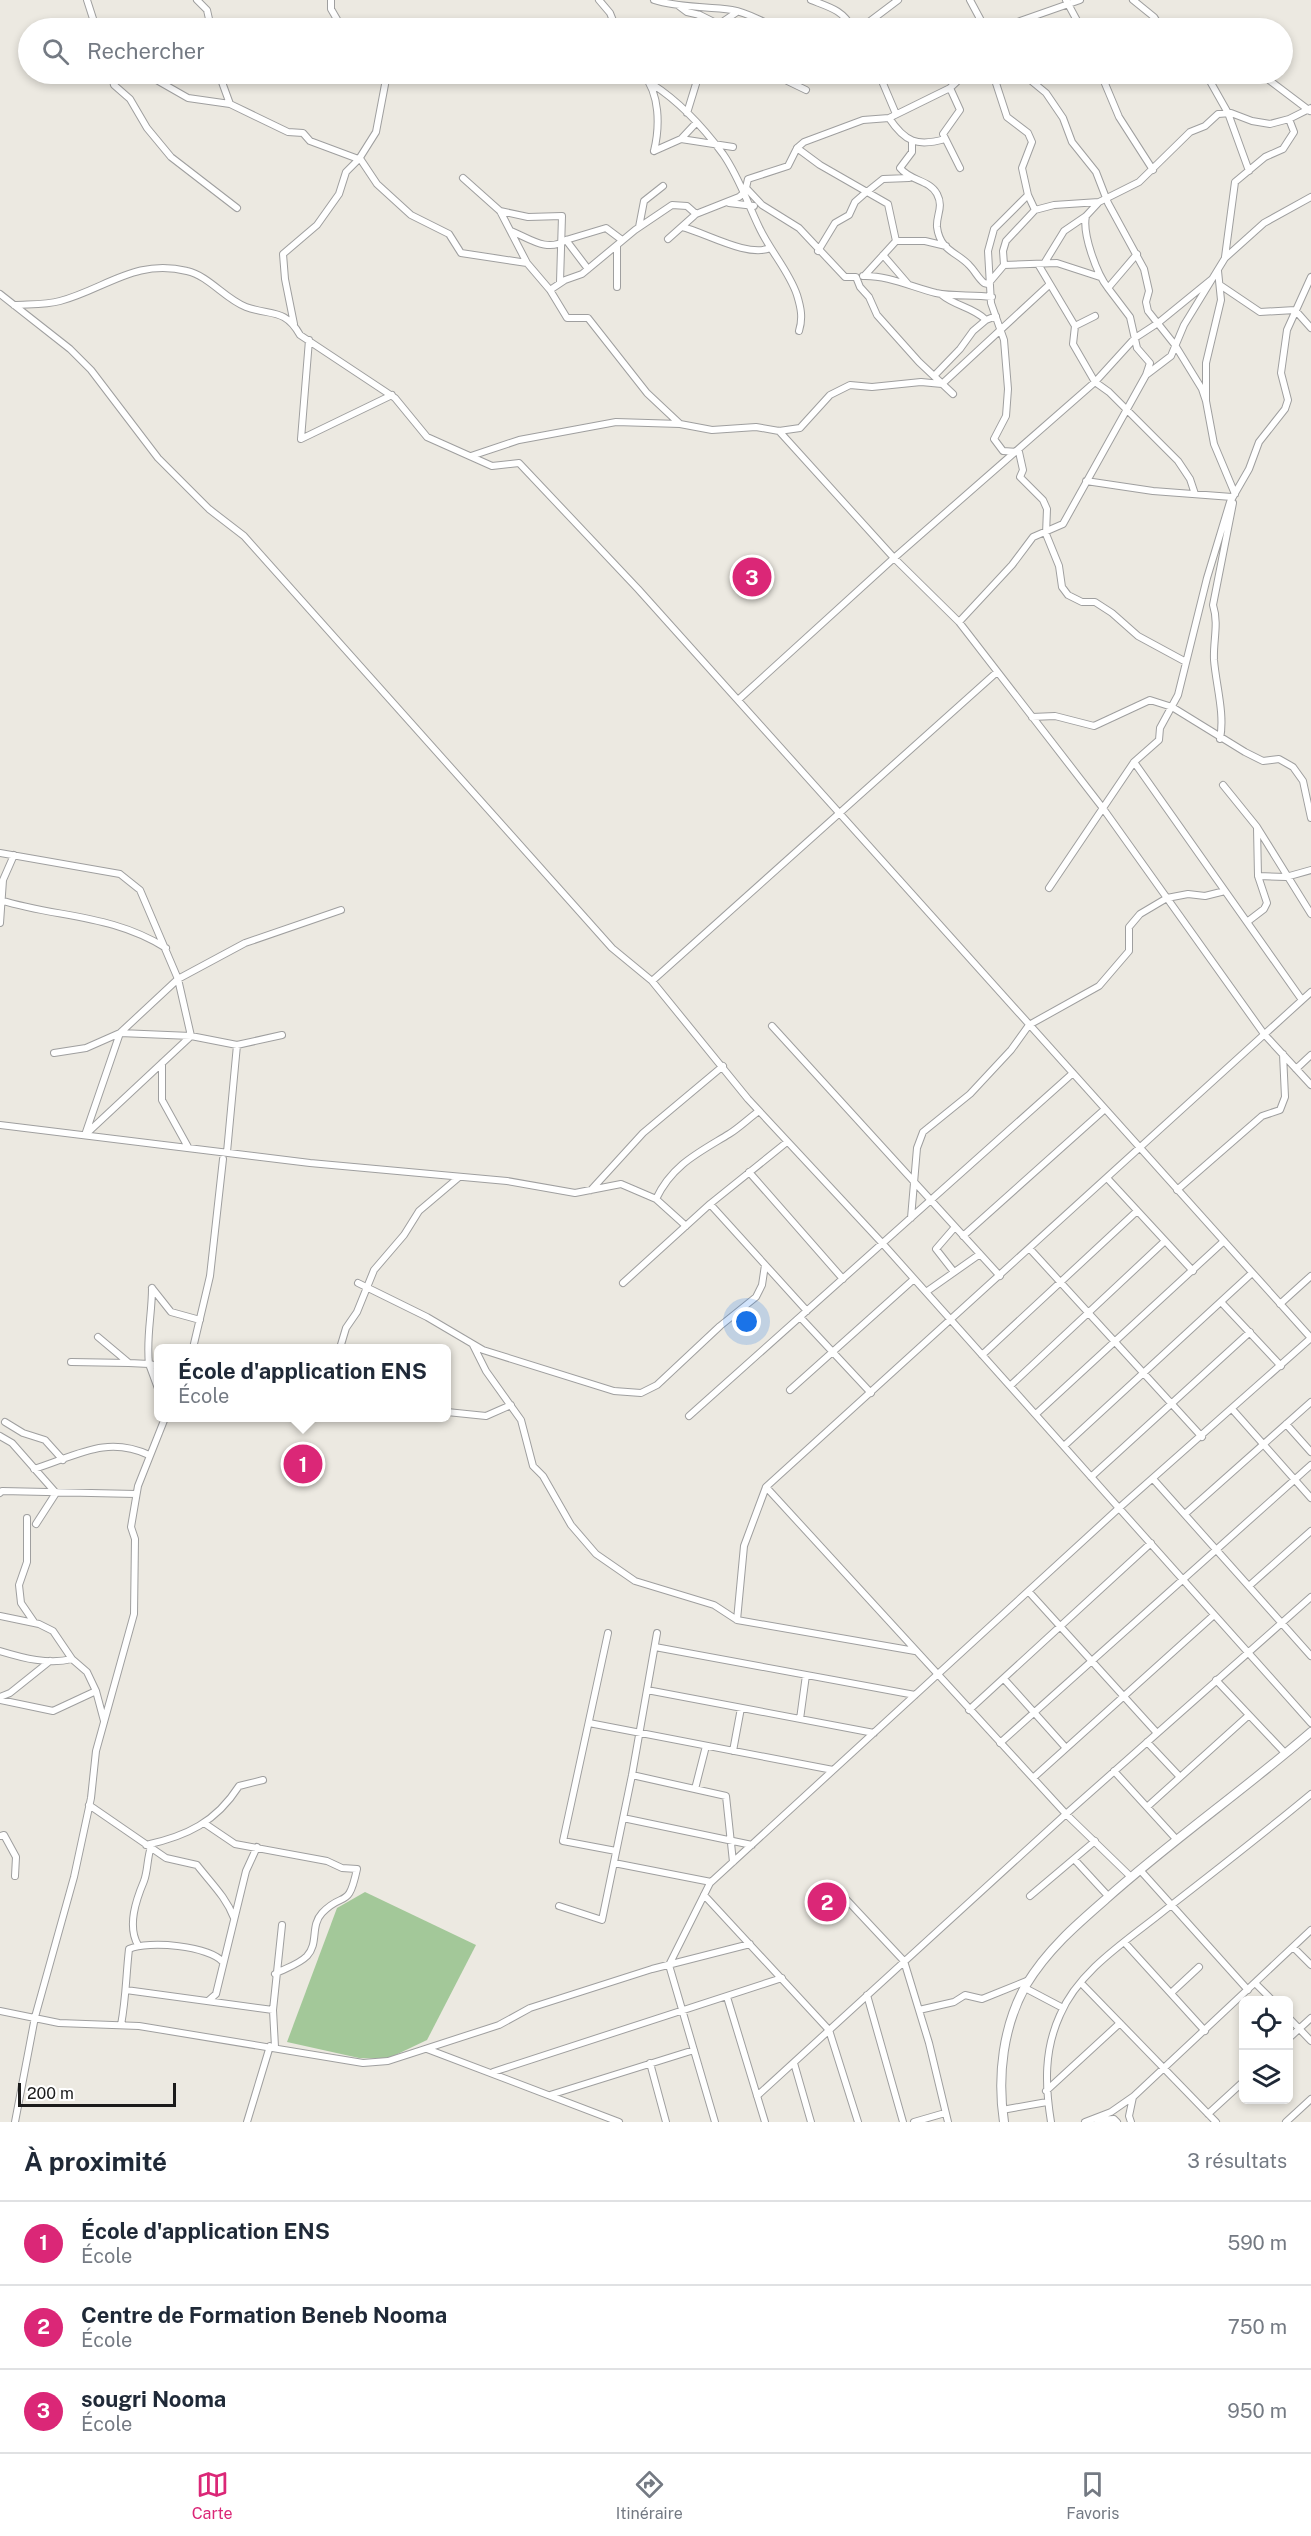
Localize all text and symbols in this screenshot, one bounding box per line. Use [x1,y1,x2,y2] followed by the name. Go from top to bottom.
[18,18,1293,84] search box
[39,35,72,68] icon: search
[87,38,205,64] text: Rechercher
[732,554,771,600] pin: 3
[732,1307,761,1336] your location
[154,1344,451,1422] popup
[178,1358,427,1384] text: École d'application ENS
[178,1384,229,1408] text: École
[284,1442,322,1486] pin: 1
[808,1880,846,1924] pin: 2
[1239,1996,1293,2104] map controls
[1239,1996,1293,2050] button: locate
[1239,2050,1293,2104] button: layers
[18,2080,176,2108] scale bar
[27,2084,74,2103] text: 200 m
[24,2146,167,2177] text: À proximité
[1187,2149,1287,2173] text: 3 résultats
[81,2218,330,2244] text: École d'application ENS
[39,2231,48,2255] text: 1
[1227,2231,1287,2255] text: 590 m
[81,2244,132,2268] text: École
[81,2302,447,2328] text: Centre de Formation Beneb Nooma
[37,2315,50,2339] text: 2
[1228,2315,1287,2339] text: 750 m
[81,2328,132,2352] text: École
[81,2386,226,2412] text: sougri Nooma
[37,2399,50,2423] text: 3
[1227,2399,1287,2423] text: 950 m
[81,2412,132,2436] text: École
[192,2468,232,2523] tab: Carte
[616,2468,683,2523] tab: Itinéraire
[1066,2468,1119,2523] tab: Favoris

